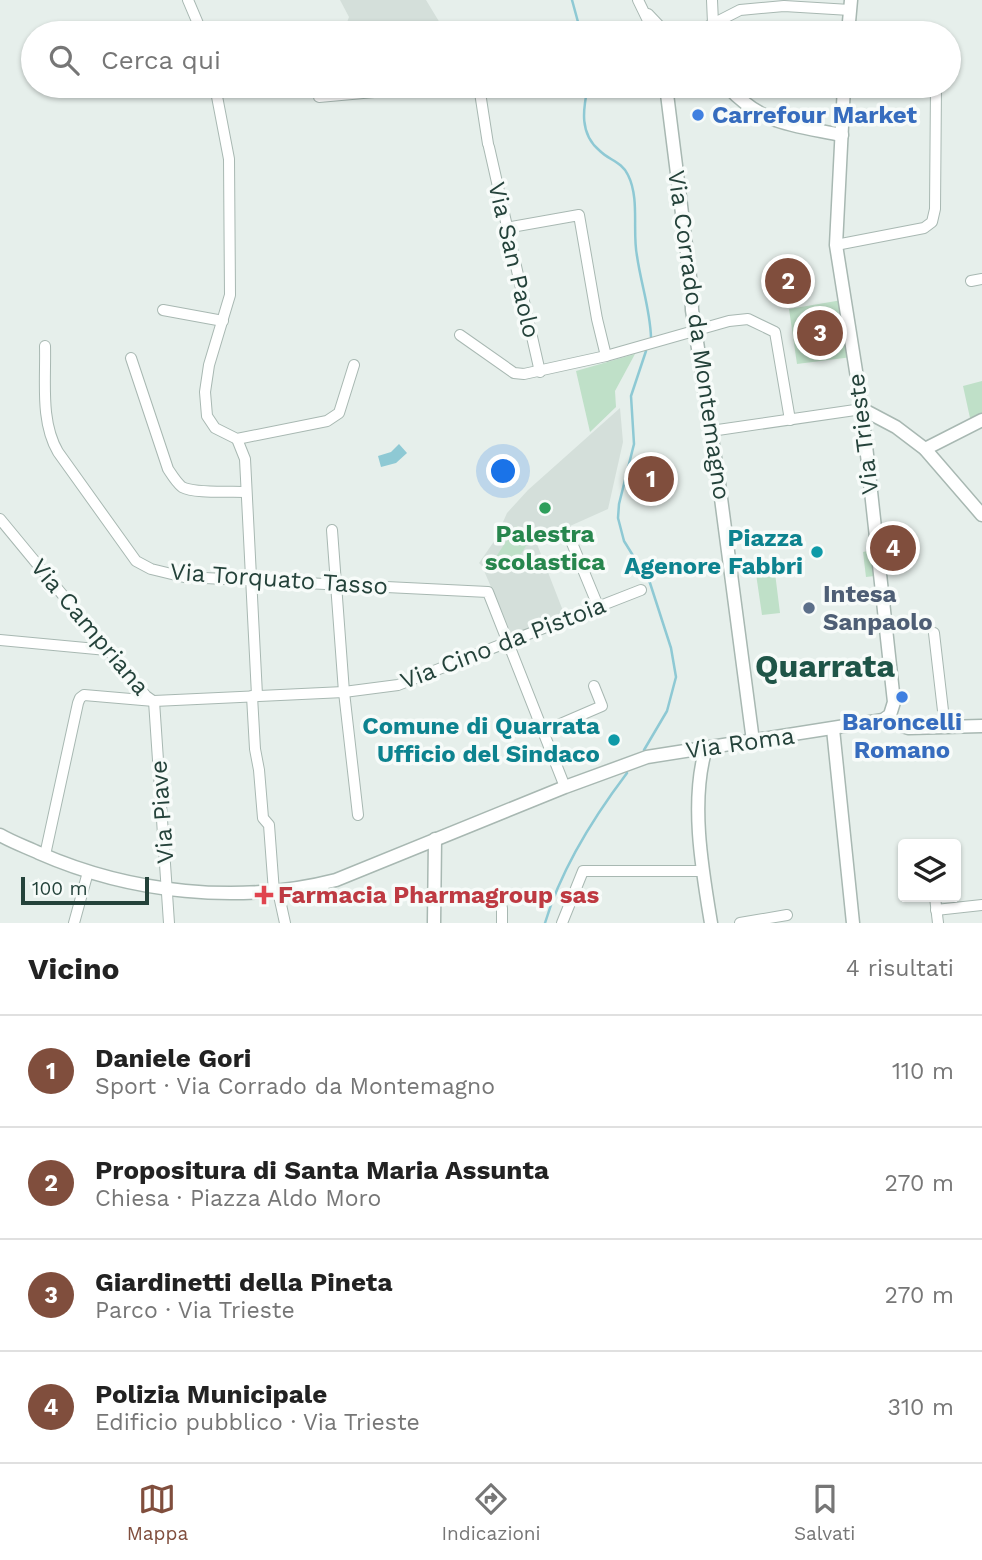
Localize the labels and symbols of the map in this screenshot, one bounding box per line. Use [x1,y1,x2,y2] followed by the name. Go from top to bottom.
[712,101,917,129] place label: Carrefour Market
[690,107,706,123] marker: Carrefour Market
[662,168,736,502] street label: Via Corrado da Montemagno
[482,179,546,341] street label: Via San Paolo
[765,255,811,307] pin: 2
[797,307,843,359] pin: 3
[842,372,884,496] street label: Via Trieste
[628,453,674,505] pin: 1
[486,454,520,488] your location
[537,500,553,516] marker: Palestra scolastica
[485,520,605,576] place label: Palestra scolastica
[870,522,916,574] pin: 4
[624,524,803,580] place label: Piazza Agenore Fabbri
[809,544,825,560] marker: Piazza Agenore Fabbri
[25,553,155,701] street label: Via Campriana
[169,557,389,601] street label: Via Torquato Tasso
[823,580,933,636] place label: Intesa Sanpaolo
[396,591,610,695] street label: Via Cino da Pistoia
[801,600,817,616] marker: Intesa Sanpaolo
[755,647,895,685] district label: Quarrata
[894,689,910,705] marker: Baroncelli Romano
[842,708,962,764] place label: Baroncelli Romano
[362,712,600,768] place label: Comune di Quarrata Ufficio del Sindaco
[684,722,796,764] street label: Via Roma
[606,732,622,748] marker: Comune di Quarrata Ufficio del Sindaco
[144,759,180,865] street label: Via Piave
[21,874,149,906] scale bar
[278,881,600,909] place label: Farmacia Pharmagroup sas
[256,887,272,903] marker: Farmacia Pharmagroup sas

